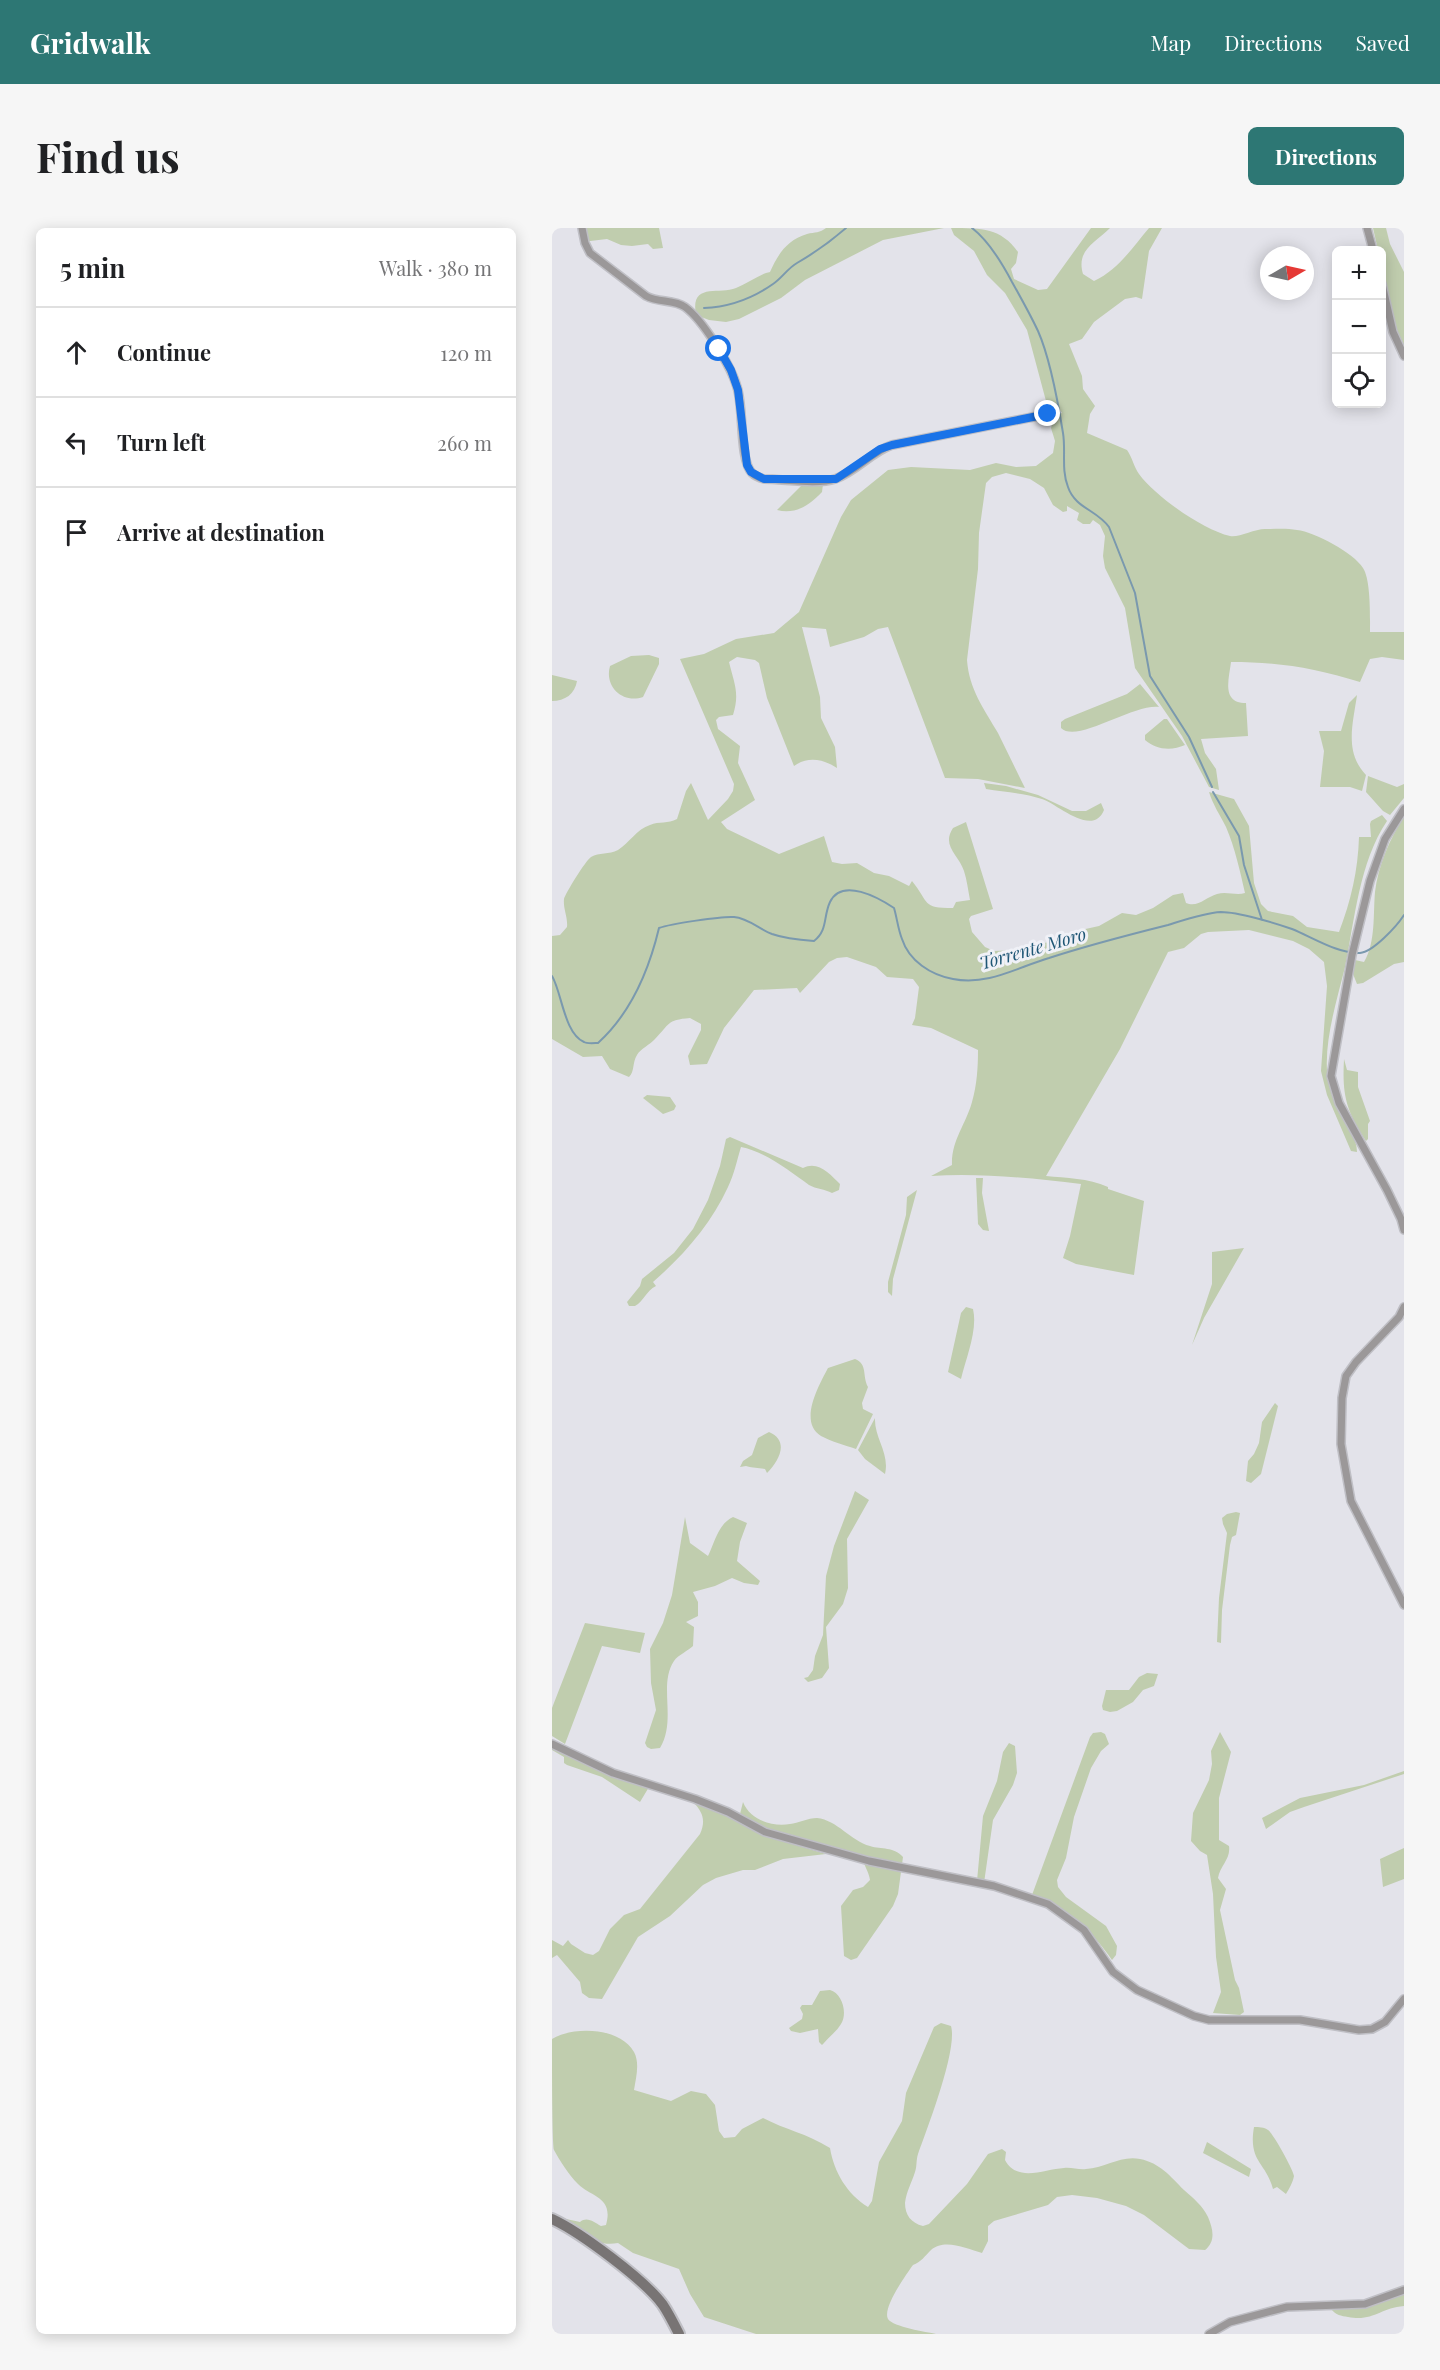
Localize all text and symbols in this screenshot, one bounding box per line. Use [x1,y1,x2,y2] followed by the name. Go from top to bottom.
[30,24,151,61] text: Gridwalk
[1150,28,1191,56] text: Map
[1224,28,1322,56] text: Directions
[1355,28,1410,56] text: Saved
[1248,127,1404,185] button: Directions
[36,128,180,184] text: Find us
[1260,246,1314,300] north arrow
[1332,246,1386,408] map controls
[1332,246,1386,300] button: +
[60,250,125,285] text: 5 min
[379,254,492,281] text: Walk · 380 m
[1332,300,1386,354] button: −
[705,335,731,361] route start
[60,336,93,369] icon: ahead
[117,337,211,367] text: Continue
[440,339,492,366] text: 120 m
[1332,354,1386,408] button: locate
[1034,400,1060,426] route end
[60,426,93,459] icon: left
[117,427,206,457] text: Turn left
[437,429,492,456] text: 260 m
[60,516,93,549] icon: arrive
[117,517,325,547] text: Arrive at destination
[977,921,1089,975] water label: Torrente Moro

